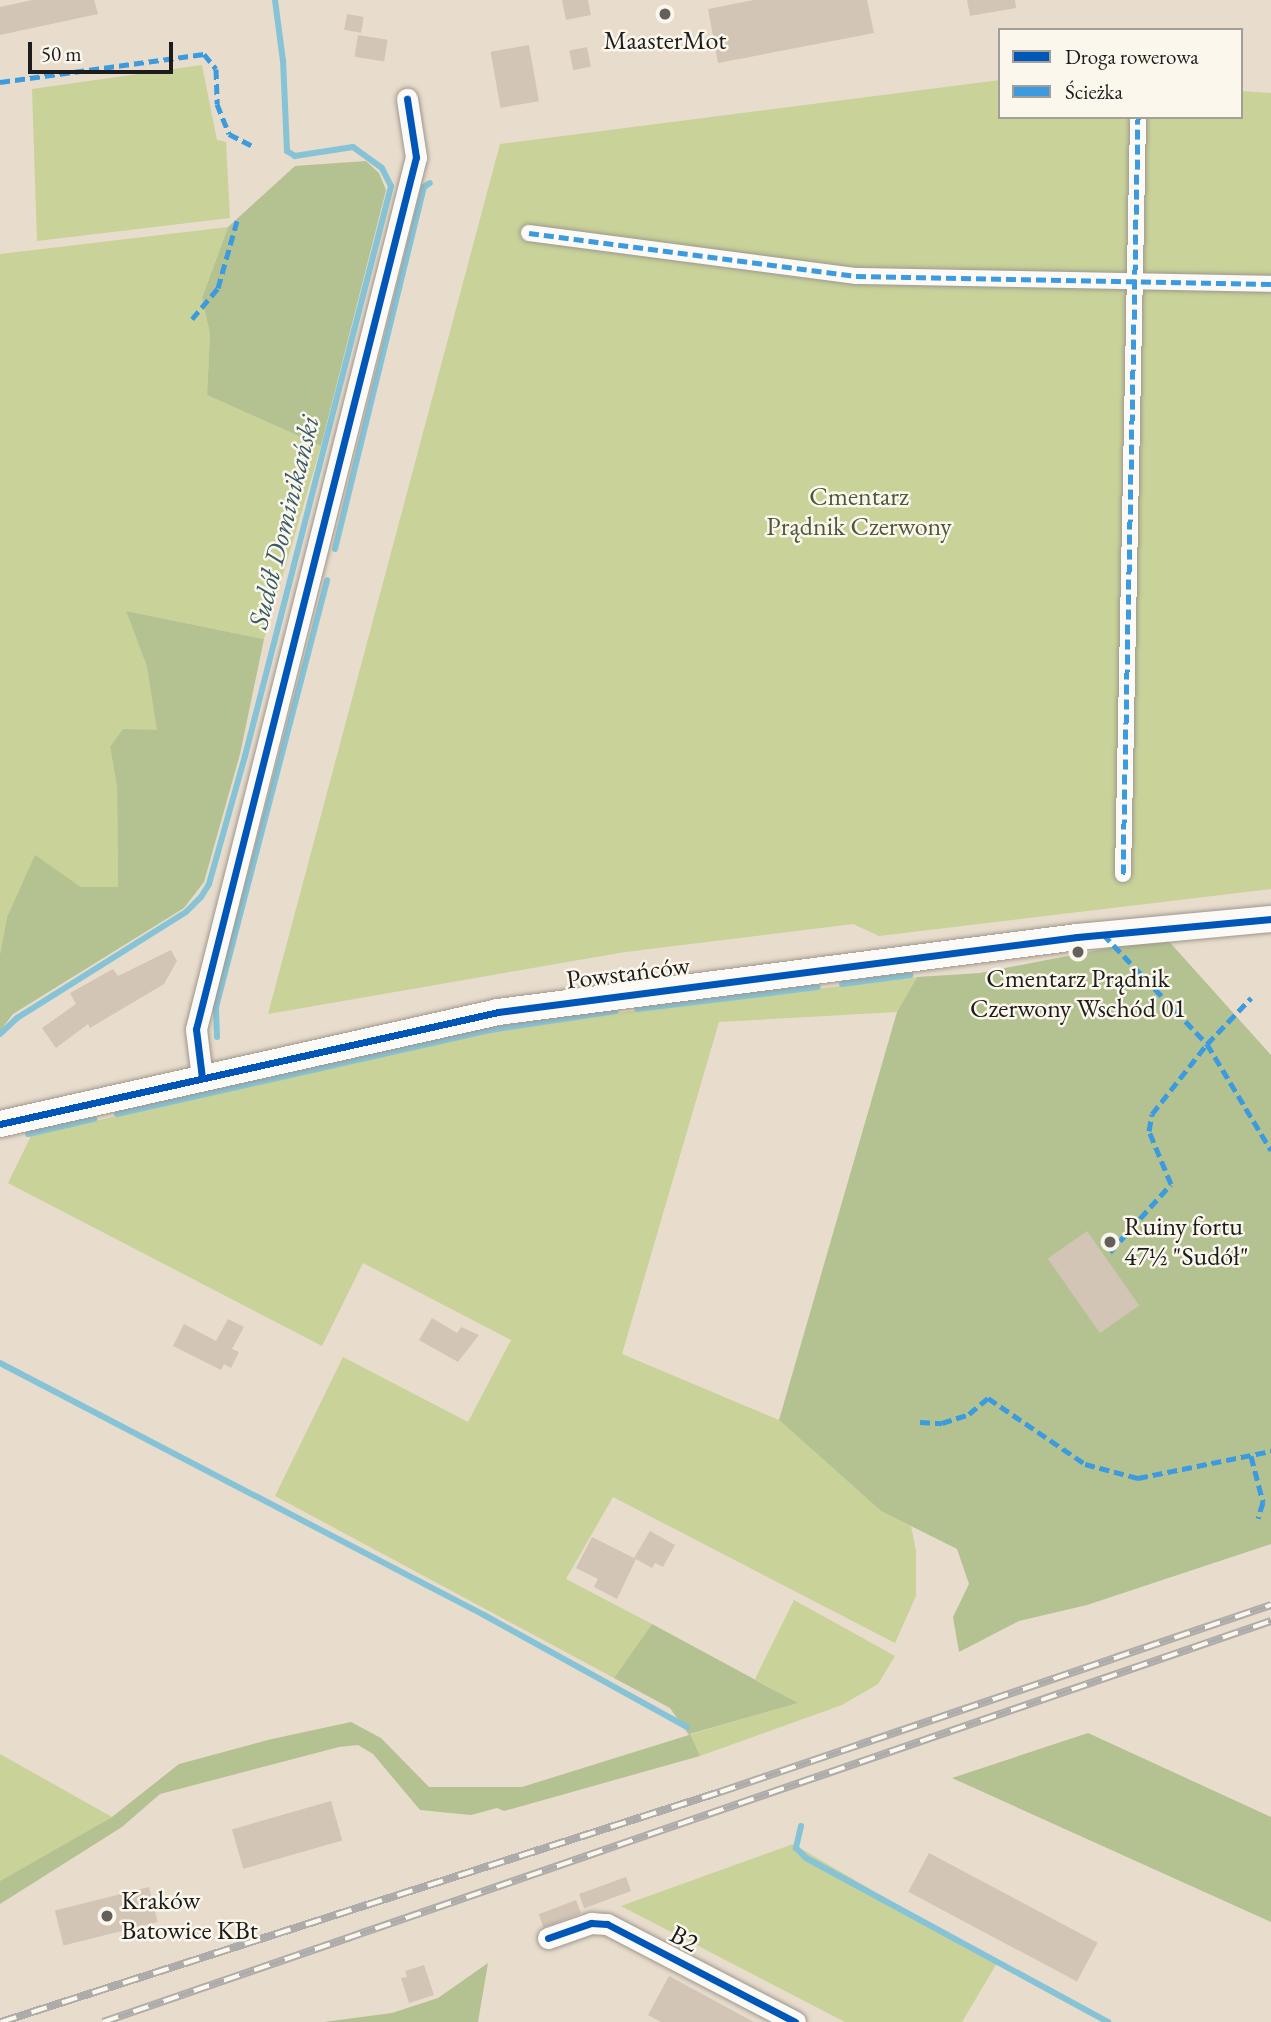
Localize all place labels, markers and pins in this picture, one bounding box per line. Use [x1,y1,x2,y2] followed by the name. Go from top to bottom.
[657,6,673,22] marker: MaasterMot
[604,25,726,57] place label: MaasterMot
[1070,944,1086,960] marker: Cmentarz Prądnik Czerwony Wschód 01
[970,963,1186,1024] place label: Cmentarz Prądnik Czerwony Wschód 01
[1124,1211,1249,1272] place label: Ruiny fortu 47½ "Sudół"
[1102,1234,1118,1250] marker: Ruiny fortu 47½ "Sudół"
[121,1885,258,1946] place label: Kraków Batowice KBt
[99,1908,115,1924] marker: Kraków Batowice KBt

